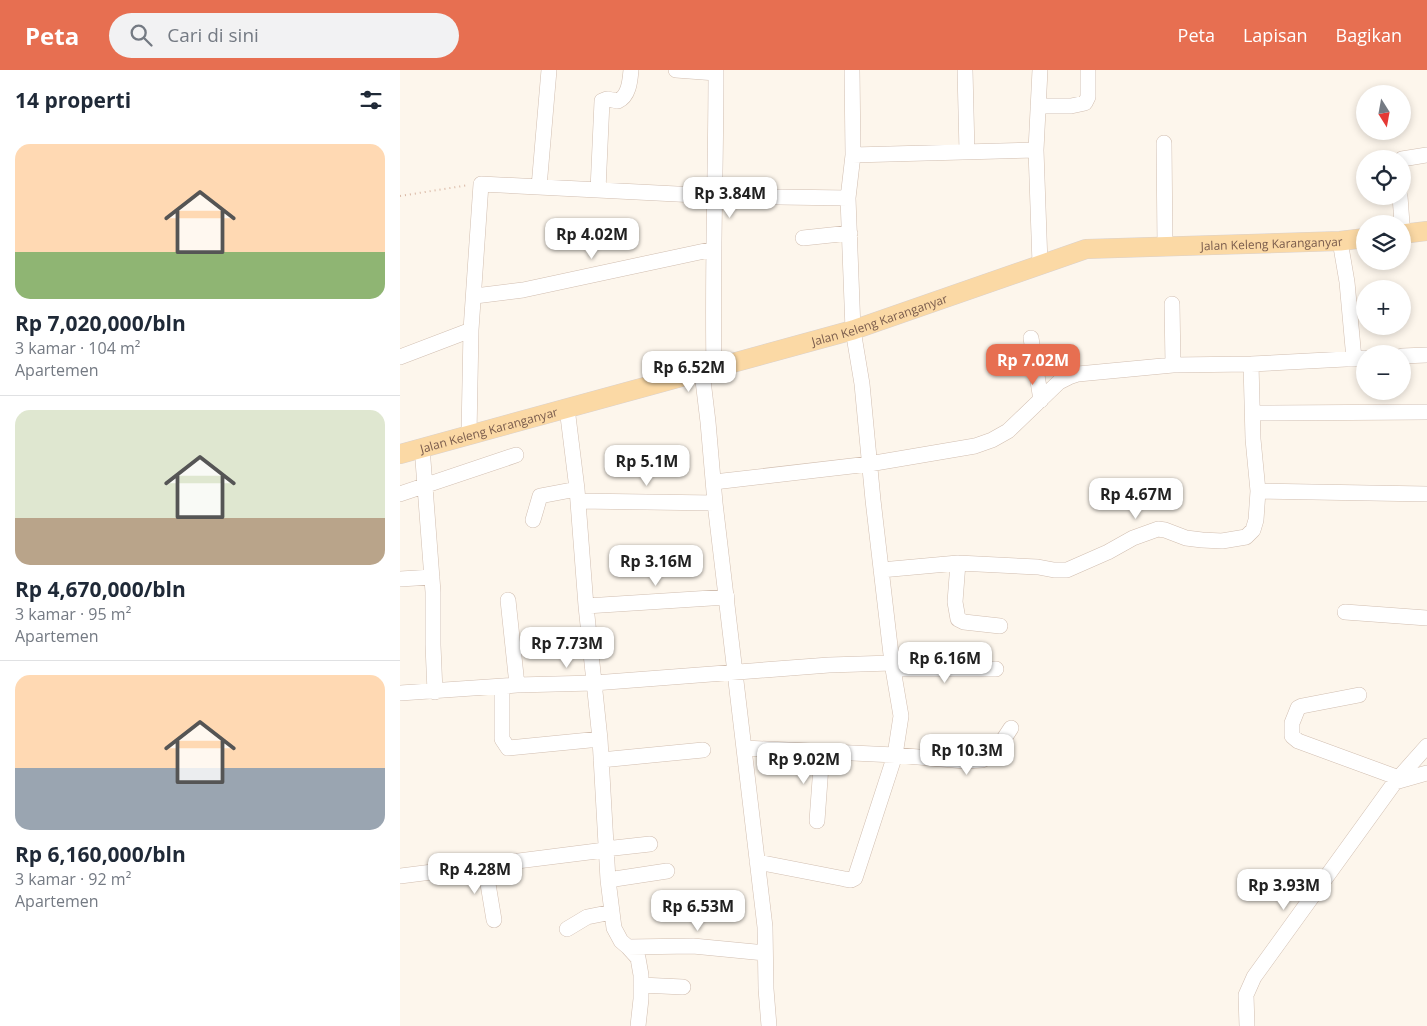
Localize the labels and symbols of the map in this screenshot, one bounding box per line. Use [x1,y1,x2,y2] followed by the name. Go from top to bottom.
[1356,85,1411,140] north arrow
[678,176,782,219] pin: Rp 3.84M
[540,218,644,260] pin: Rp 4.02M
[1199,232,1344,254] street label: Jalan Keleng Karanganyar
[809,289,950,350] street label: Jalan Keleng Karanganyar
[981,344,1085,386] pin: Rp 7.02M
[637,350,741,393] pin: Rp 6.52M
[417,403,560,457] street label: Jalan Keleng Karanganyar
[601,444,693,487] pin: Rp 5.1M
[1084,478,1188,520] pin: Rp 4.67M
[604,544,708,587] pin: Rp 3.16M
[515,626,619,669] pin: Rp 7.73M
[893,642,997,684] pin: Rp 6.16M
[915,734,1019,776] pin: Rp 10.3M
[752,742,856,785] pin: Rp 9.02M
[423,852,527,895] pin: Rp 4.28M
[1232,868,1336,911] pin: Rp 3.93M
[646,890,750,932] pin: Rp 6.53M

